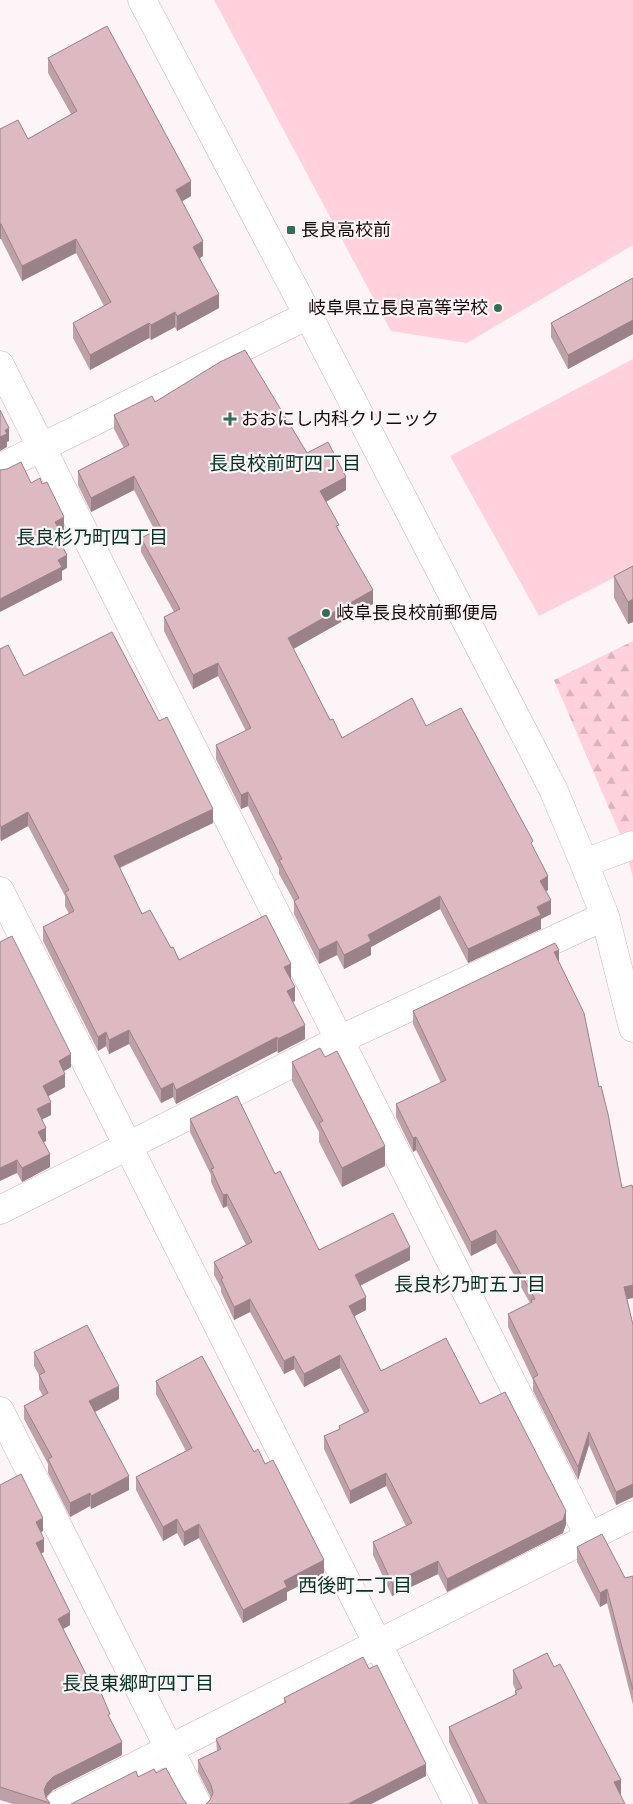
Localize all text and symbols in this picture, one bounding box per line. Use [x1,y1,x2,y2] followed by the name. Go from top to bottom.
[301,219,391,240] place label: 長良高校前
[285,224,297,236] marker: 長良高校前
[308,297,488,318] place label: 岐阜県立長良高等学校
[492,302,504,314] marker: 岐阜県立長良高等学校
[241,408,439,429] place label: おおにし内科クリニック
[223,412,237,426] marker: おおにし内科クリニック
[209,452,361,474] district label: 長良校前町四丁目
[16,526,168,548] district label: 長良杉乃町四丁目
[336,602,498,623] place label: 岐阜長良校前郵便局
[320,607,332,619] marker: 岐阜長良校前郵便局
[394,1273,546,1295] district label: 長良杉乃町五丁目
[298,1574,412,1596] district label: 西後町二丁目
[62,1672,214,1694] district label: 長良東郷町四丁目

